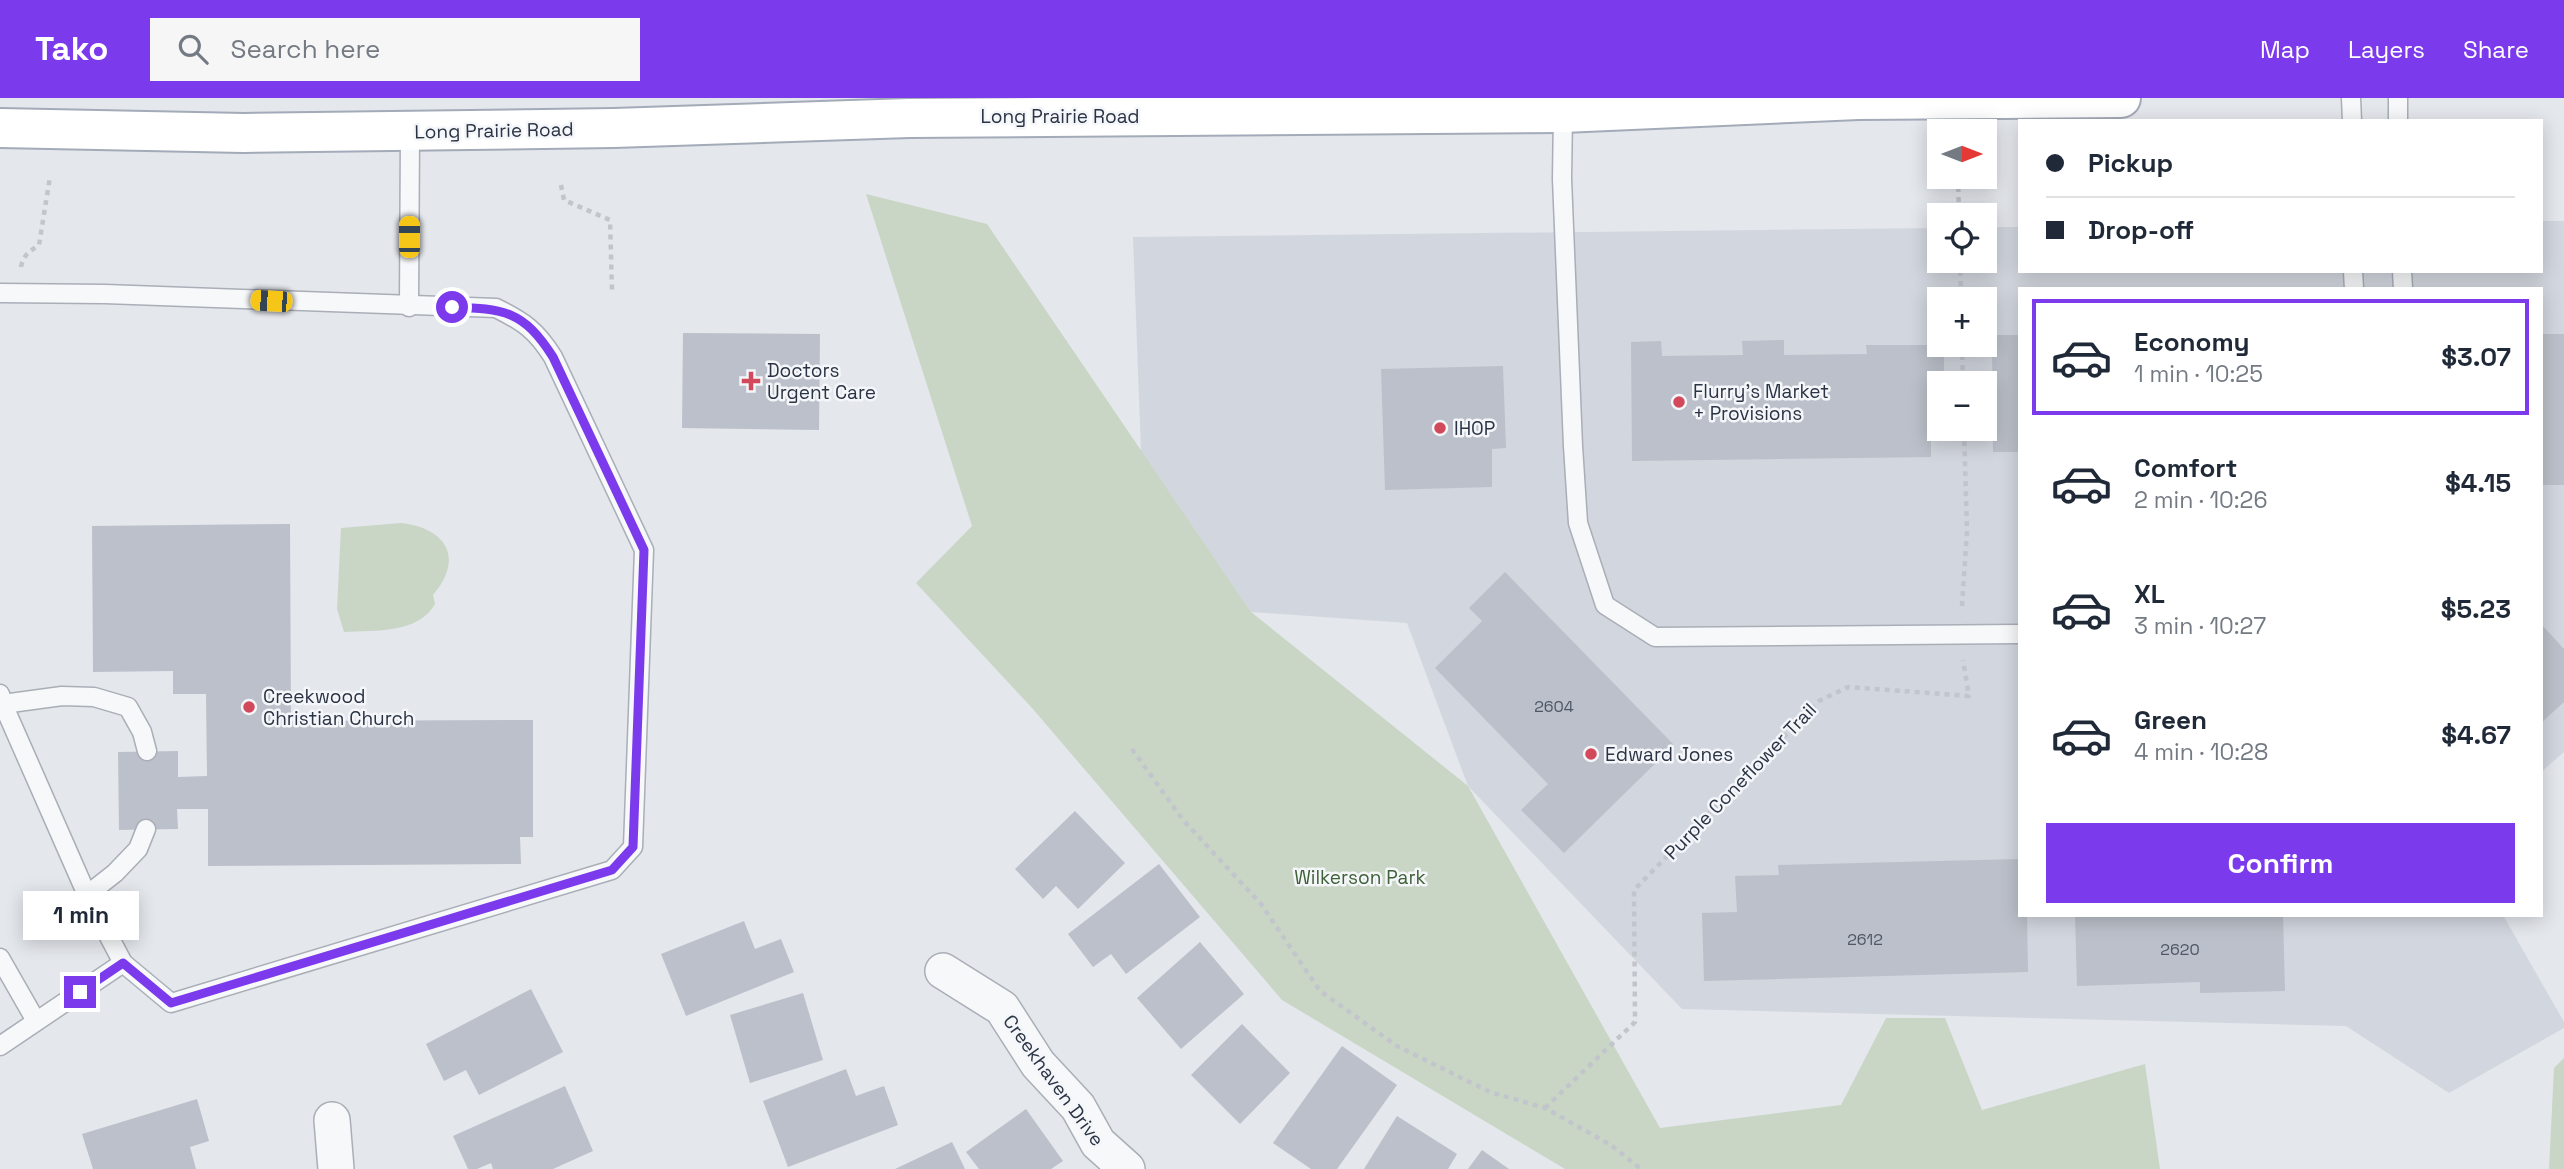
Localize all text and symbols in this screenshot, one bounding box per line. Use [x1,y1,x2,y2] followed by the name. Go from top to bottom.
[150,18,640,81] search box
[35,28,108,70] text: Tako
[174,30,212,68] icon: search
[230,32,380,66] text: Search here
[2260,34,2310,65] text: Map
[2348,34,2425,65] text: Layers
[2463,34,2529,65] text: Share
[980,104,1140,129] street label: Long Prairie Road
[414,117,574,144] street label: Long Prairie Road
[1927,119,1997,189] north arrow
[1927,119,1997,441] map controls
[2088,146,2173,180] text: Pickup
[1927,203,1997,273] button: locate
[2088,213,2194,247] text: Drop-off
[399,216,420,258] car
[1927,287,1997,357] button: +
[250,289,293,313] car
[436,291,468,323] route start
[2134,325,2250,359] text: Economy
[2050,326,2113,389] icon: car
[2441,340,2511,374] text: $3.07
[767,358,876,405] place label: Doctors Urgent Care
[2134,359,2263,389] text: 1 min · 10:25
[741,371,761,391] marker: Doctors Urgent Care
[1927,371,1997,441] button: −
[1693,379,1829,426] place label: Flurry's Market + Provisions
[1671,394,1687,410] marker: Flurry's Market + Provisions
[1454,416,1495,441] place label: IHOP
[1432,420,1448,436] marker: IHOP
[2134,451,2237,485] text: Comfort
[2050,452,2113,515] icon: car
[2445,466,2511,500] text: $4.15
[2134,485,2268,515] text: 2 min · 10:26
[2134,577,2165,611] text: XL
[2050,578,2113,641] icon: car
[2441,592,2511,626] text: $5.23
[2134,611,2266,641] text: 3 min · 10:27
[263,684,414,731] place label: Creekwood Christian Church
[1534,696,1574,717] house number: 2604
[1659,698,1822,865] street label: Purple Coneflower Trail
[241,699,257,715] marker: Creekwood Christian Church
[2134,703,2207,737] text: Green
[2050,704,2113,767] icon: car
[2441,718,2511,752] text: $4.67
[2134,737,2268,767] text: 4 min · 10:28
[1605,742,1733,767] place label: Edward Jones
[1583,746,1599,762] marker: Edward Jones
[2046,823,2515,903] button: Confirm
[1294,865,1426,890] park label: Wilkerson Park
[22,890,138,940] callout: 1 min
[53,900,109,930] text: 1 min
[1847,929,1883,950] house number: 2612
[2160,939,2200,960] house number: 2620
[64,976,96,1008] route end
[997,1009,1110,1151] street label: Creekhaven Drive

